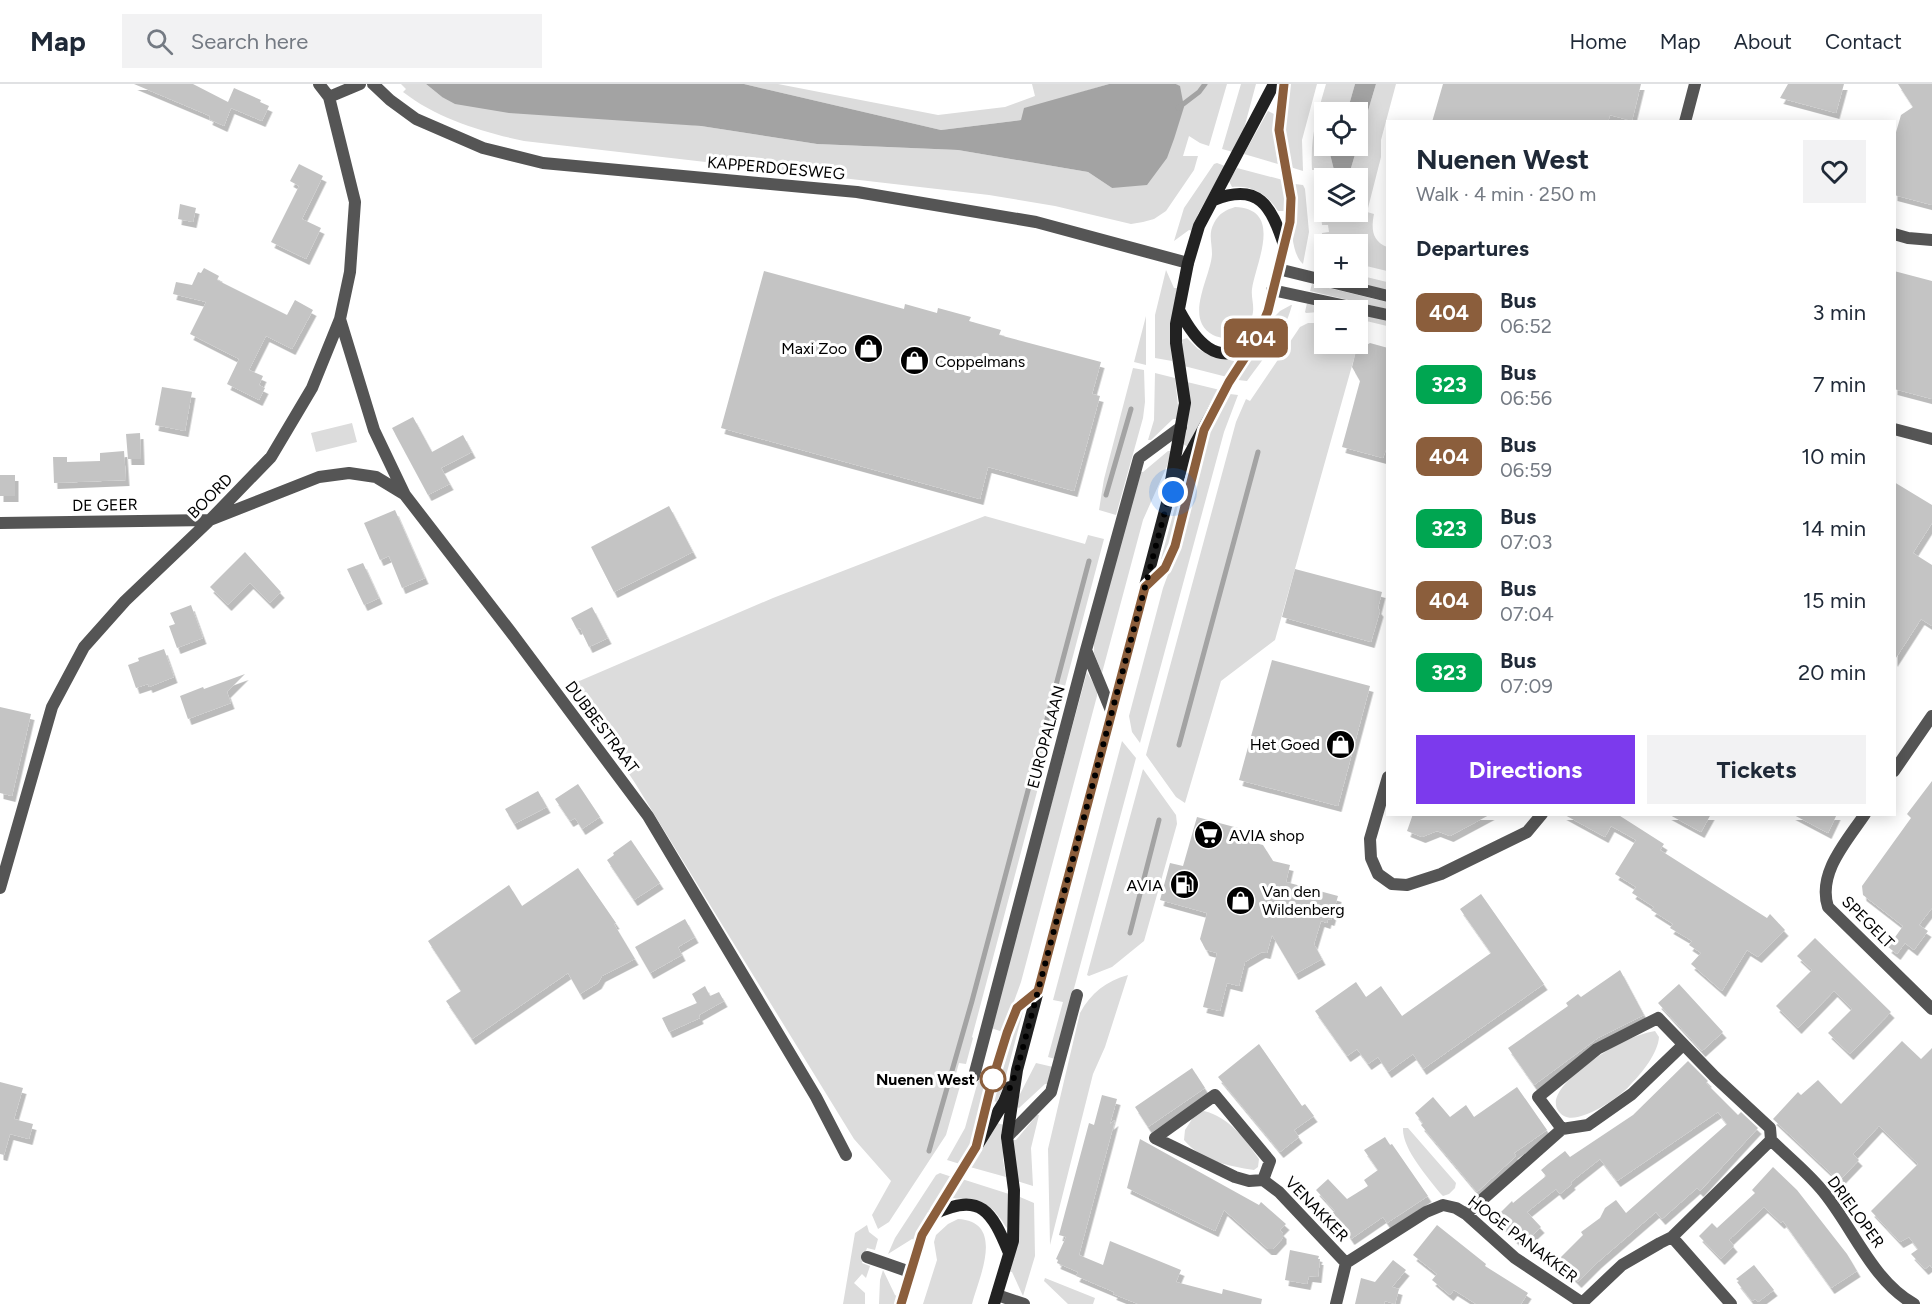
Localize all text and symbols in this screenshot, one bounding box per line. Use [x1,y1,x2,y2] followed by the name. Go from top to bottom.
[122,14,542,68] search box
[30,24,86,58] text: Map
[143,25,176,58] icon: search
[191,28,308,55] text: Search here
[1570,29,1627,54] text: Home
[1660,29,1701,54] text: Map
[1734,29,1792,54] text: About
[1825,29,1902,54] text: Contact
[1314,102,1368,354] map controls
[1314,102,1368,156] button: locate
[1803,140,1866,203] button: heart
[1416,142,1589,176] text: Nuenen West
[706,153,846,183] street label: KAPPERDOESWEG
[1314,168,1368,222] button: layers
[1416,182,1596,206] text: Walk · 4 min · 250 m
[1314,234,1368,288] button: +
[1416,235,1529,262] text: Departures
[1500,287,1536,314] text: Bus
[1812,299,1866,326] text: 3 min
[1314,300,1368,354] button: −
[1429,300,1469,325] text: 404
[1500,314,1552,338] text: 06:52
[1222,318,1290,358] line badge: 404
[1236,326,1276,351] text: 404
[852,332,884,364] shop icon: Maxi Zoo
[781,339,847,358] place label: Maxi Zoo
[898,345,930,377] shop icon: Coppelmans
[935,352,1025,371] place label: Coppelmans
[1500,359,1536,386] text: Bus
[1813,371,1866,398] text: 7 min
[1431,372,1467,397] text: 323
[1500,386,1552,410] text: 06:56
[1500,431,1536,458] text: Bus
[1801,443,1866,470] text: 10 min
[1429,444,1469,469] text: 404
[1500,458,1552,482] text: 06:59
[184,470,236,522] street label: BOORD
[1158,477,1188,507] your location
[72,495,138,515] street label: DE GEER
[1500,503,1536,530] text: Bus
[1802,515,1866,542] text: 14 min
[1431,516,1467,541] text: 323
[1500,530,1552,554] text: 07:03
[1500,575,1536,602] text: Bus
[1803,587,1866,614] text: 15 min
[1429,588,1469,613] text: 404
[1500,602,1554,626] text: 07:04
[1500,647,1536,674] text: Bus
[1798,659,1866,686] text: 20 min
[1431,660,1467,685] text: 323
[1500,674,1553,698] text: 07:09
[561,677,643,777] street label: DUBBESTRAAT
[1023,683,1069,791] street label: EUROPALAAN
[1325,728,1357,760] shop icon: Het Goed
[1250,735,1320,754] place label: Het Goed
[1416,735,1635,804] button: Directions
[1647,735,1866,804] button: Tickets
[1192,819,1224,851] supermarket icon: AVIA shop
[1229,826,1304,845] place label: AVIA shop
[1168,869,1200,901] fuel station icon: AVIA
[1127,876,1163,895] place label: AVIA
[1262,882,1345,919] place label: Van den Wildenberg
[1225,884,1257,916] shop icon: Van den Wildenberg
[1838,892,1898,952] street label: SPEGELT
[980,1066,1006,1092] marker: Nuenen West
[876,1070,975,1089] place label: Nuenen West
[1824,1172,1888,1252] street label: DRIELOPER
[1281,1173,1353,1245] street label: VENAKKER
[1464,1192,1582,1286] street label: HOGE PANAKKER

